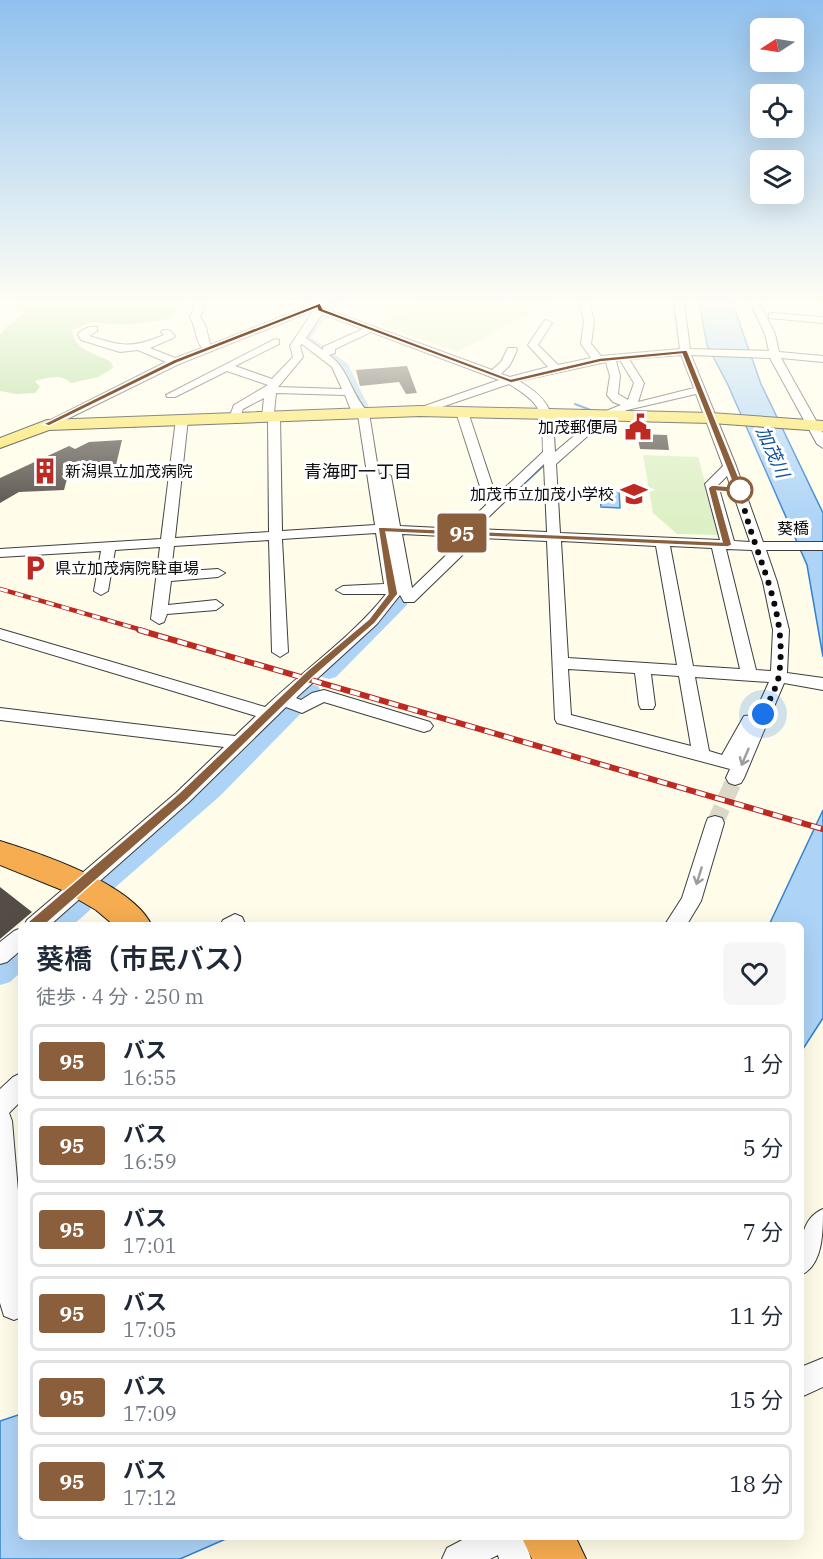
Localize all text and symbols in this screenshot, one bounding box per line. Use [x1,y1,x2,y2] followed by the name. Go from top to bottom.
[750,18,804,72] north arrow
[750,18,804,204] map controls
[750,84,804,138] button: locate
[750,150,804,204] button: layers
[623,412,653,442] public building icon: 加茂郵便局
[538,417,618,437] place label: 加茂郵便局
[752,423,795,483] water label: 加茂川
[30,456,60,486] building icon: 新潟県立加茂病院
[304,460,412,483] district label: 青海町一丁目
[65,461,193,481] place label: 新潟県立加茂病院
[727,477,753,503] unlabelled marker
[619,479,649,509] school or university icon: 加茂市立加茂小学校
[470,484,614,504] place label: 加茂市立加茂小学校
[435,514,489,552] line badge: 95
[777,518,809,538] street label: 葵橋
[449,519,475,547] text: 95
[20,553,50,583] parking icon: 県立加茂病院駐車場
[55,558,199,578] place label: 県立加茂病院駐車場
[748,699,778,729] your location
[739,747,750,766] one-way arrow
[692,866,703,885] one-way arrow
[36,940,260,977] text: 葵橋（市民バス）
[723,942,786,1005] button: heart
[36,983,204,1010] text: 徒歩 · 4 分 · 250 m
[123,1035,167,1064] text: バス
[59,1047,85,1075] text: 95
[743,1049,783,1078] text: 1 分
[123,1064,177,1091] text: 16:55
[123,1119,167,1148] text: バス
[59,1131,85,1159] text: 95
[743,1133,783,1162] text: 5 分
[123,1148,177,1175] text: 16:59
[123,1203,167,1232] text: バス
[59,1215,85,1243] text: 95
[743,1217,783,1246] text: 7 分
[123,1232,177,1259] text: 17:01
[123,1287,167,1316] text: バス
[59,1299,85,1327] text: 95
[729,1301,783,1330] text: 11 分
[123,1316,177,1343] text: 17:05
[123,1371,167,1400] text: バス
[59,1383,85,1411] text: 95
[729,1385,783,1414] text: 15 分
[123,1400,177,1427] text: 17:09
[123,1455,167,1484] text: バス
[59,1467,85,1495] text: 95
[729,1469,783,1498] text: 18 分
[123,1484,177,1511] text: 17:12

